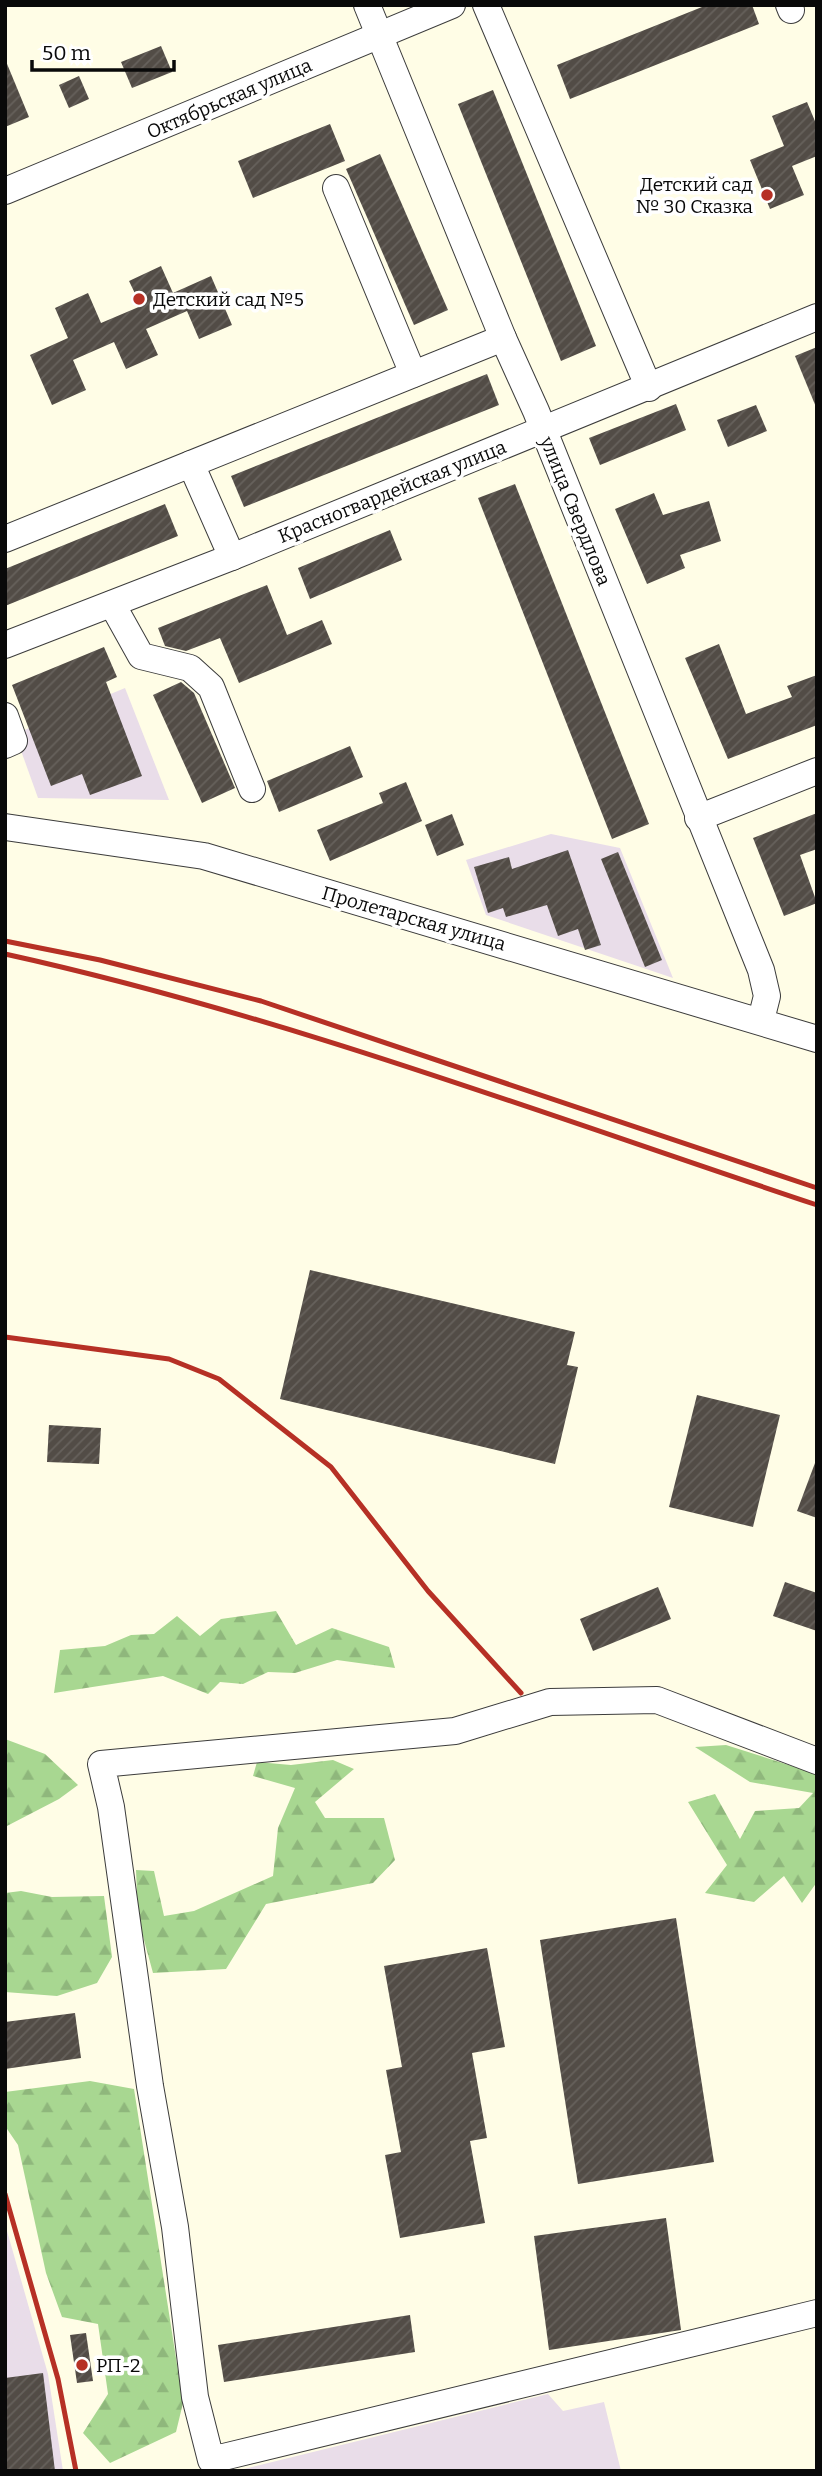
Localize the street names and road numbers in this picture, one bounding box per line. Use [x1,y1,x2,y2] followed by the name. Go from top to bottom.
[143,53,316,144] street label: Октябрьская улица
[535,432,616,590] street label: улица Свердлова
[275,435,510,548] street label: Красногвардейская улица
[319,881,509,956] street label: Пролетарская улица

